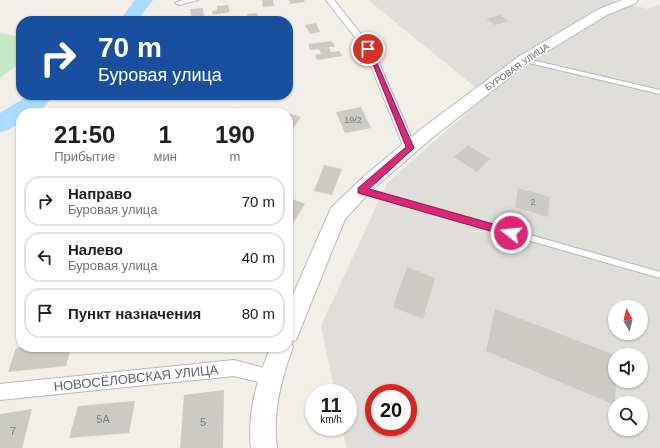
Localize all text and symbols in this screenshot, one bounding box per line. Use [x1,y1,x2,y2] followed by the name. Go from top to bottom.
[32,32,84,84] icon: right
[98,32,162,63] text: 70 m
[351,32,385,66] pin
[357,38,379,60] icon: arrive
[483,41,551,93] street label: БУРОВАЯ УЛИЦА
[98,65,222,85] text: Буровая улица
[344,115,362,125] house number: 19/2
[54,121,115,148] text: 21:50
[158,121,172,148] text: 1
[215,121,255,148] text: 190
[54,149,115,164] text: Прибытие
[153,149,177,164] text: мин
[229,149,240,164] text: m
[68,185,132,202] text: Направо
[34,190,56,212] icon: right
[242,193,275,210] text: 70 m
[530,197,536,207] house number: 2
[68,202,157,217] text: Буровая улица
[490,212,532,254] position arrow
[68,241,123,258] text: Налево
[34,246,56,268] icon: left
[242,249,275,266] text: 40 m
[68,258,157,273] text: Буровая улица
[608,300,648,340] north arrow
[608,300,648,436] map controls
[34,302,56,324] icon: arrive
[68,305,201,322] text: Пункт назначения
[242,305,275,322] text: 80 m
[608,348,648,388] button: sound
[53,362,219,394] street label: НОВОСЁЛОВСКАЯ УЛИЦА
[365,384,417,436] speed limit sign: 20
[320,394,342,416] text: 11
[608,396,648,436] button: search
[96,413,110,425] house number: 5А
[320,414,342,425] text: km/h
[200,416,206,428] house number: 5
[10,425,16,437] house number: 7

